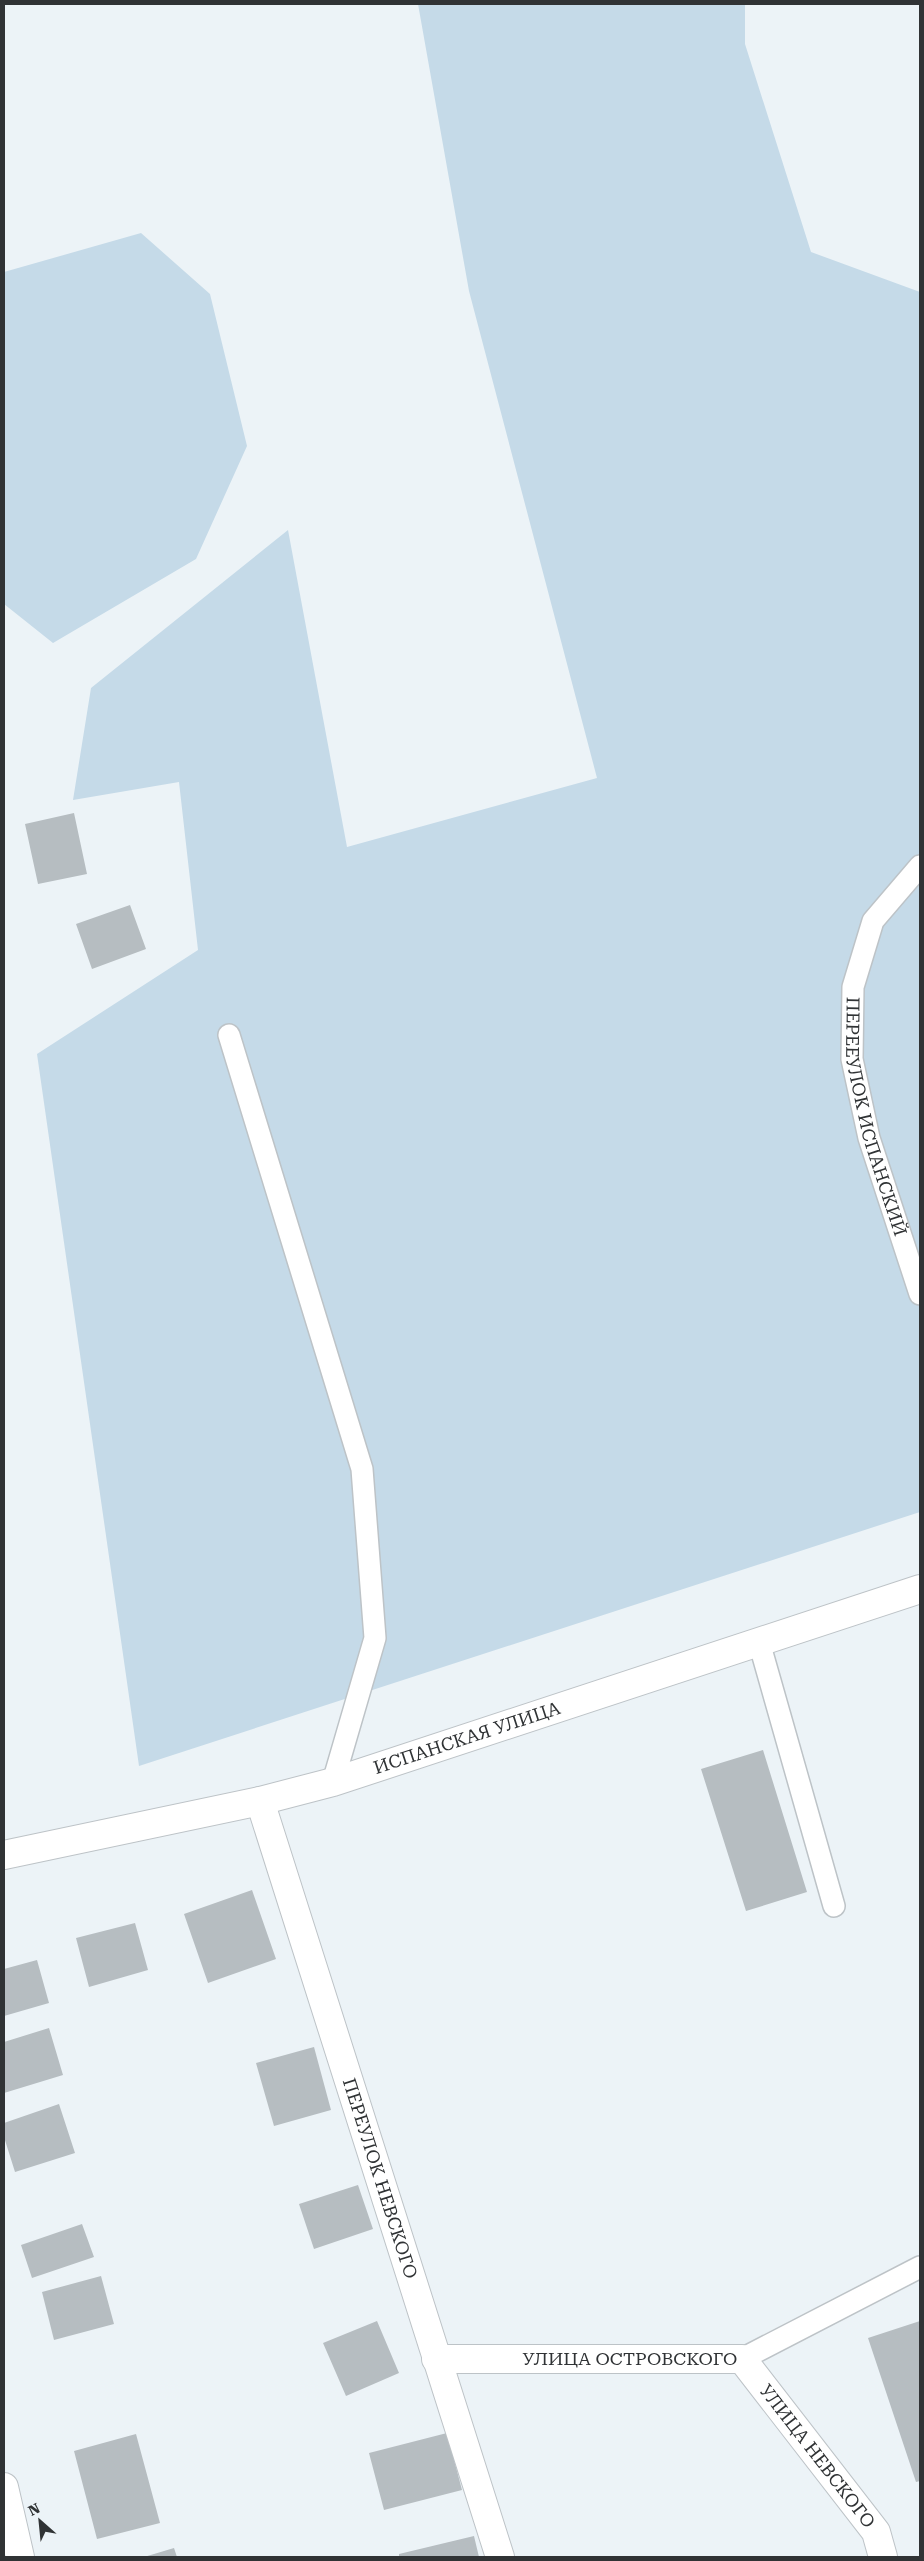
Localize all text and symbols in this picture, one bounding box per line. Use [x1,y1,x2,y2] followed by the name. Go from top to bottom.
[842,997,911,1239] street label: ПЕРЕЕУЛОК ИСПАНСКИЙ
[371,1697,563,1778] street label: ИСПАНСКАЯ УЛИЦА
[339,2075,422,2281] street label: ПЕРЕУЛОК НЕВСКОГО
[523,2348,737,2369] street label: УЛИЦА ОСТРОВСКОГО
[756,2380,880,2532] street label: УЛИЦА НЕВСКОГО
[15,2496,65,2546] north arrow
[26,2500,43,2519] text: N

